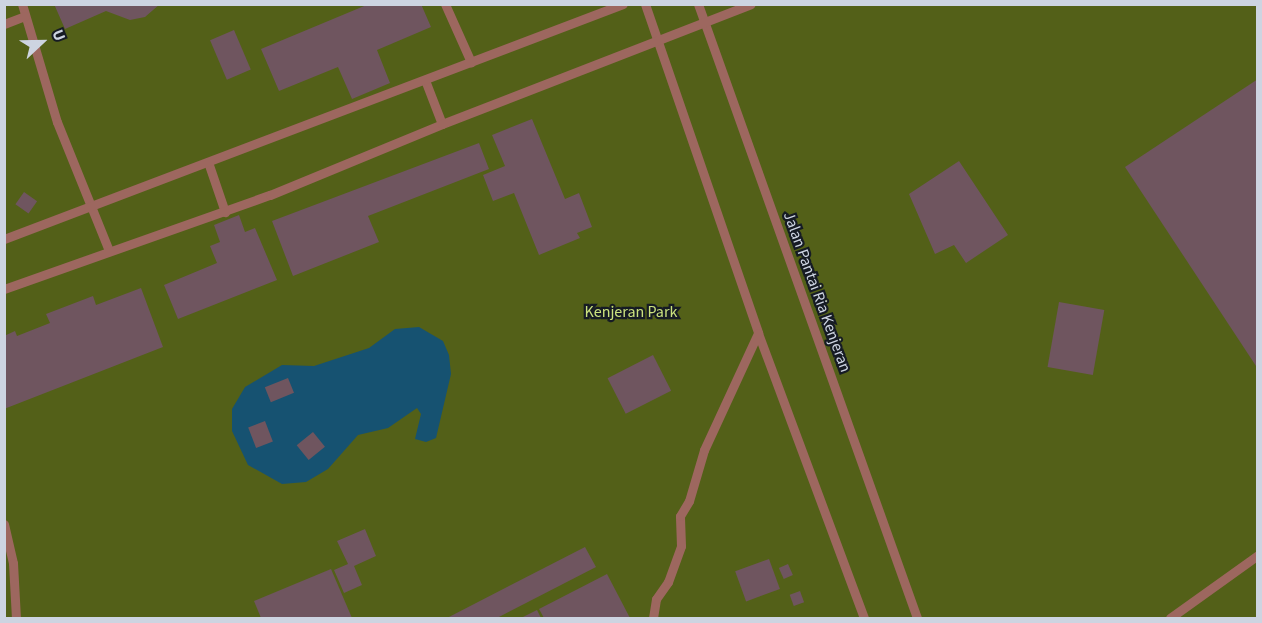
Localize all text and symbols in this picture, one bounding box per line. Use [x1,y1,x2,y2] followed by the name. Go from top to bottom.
[12,12,72,72] north arrow
[46,26,71,44] text: U
[779,209,855,375] street label: Jalan Pantai Ria Kenjeran
[585,302,677,322] park label: Kenjeran Park

